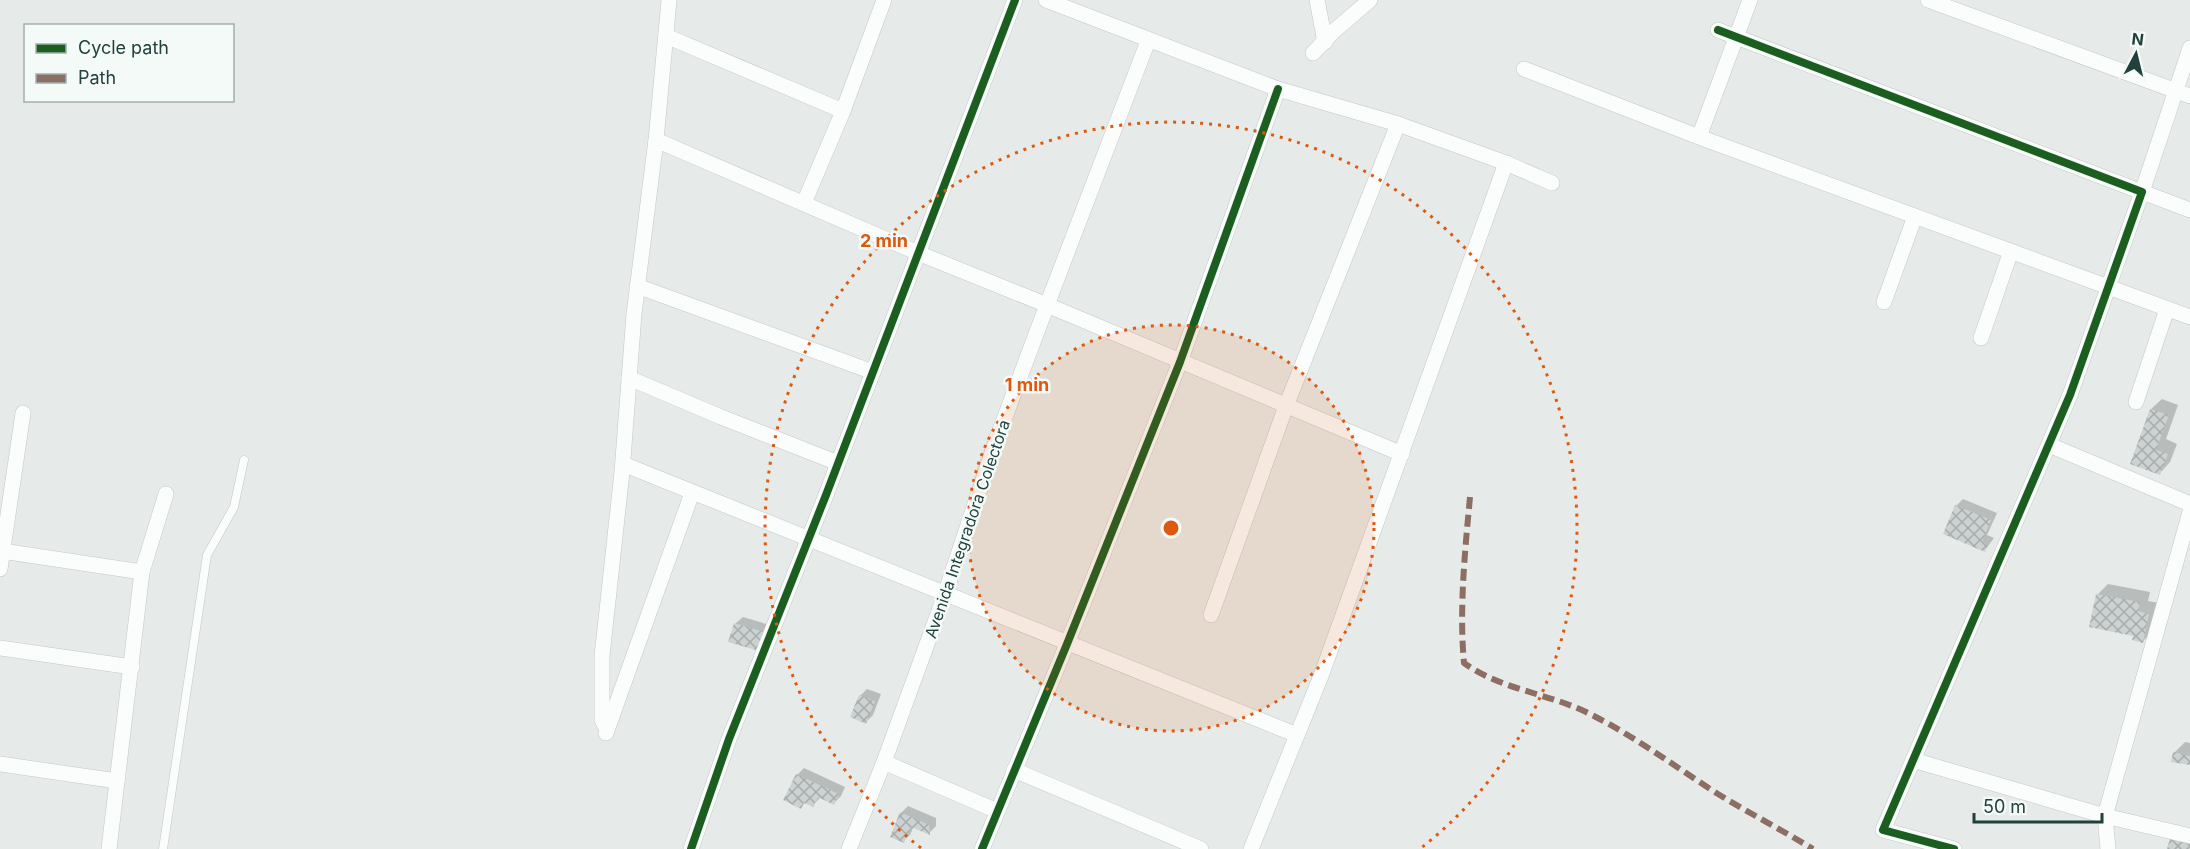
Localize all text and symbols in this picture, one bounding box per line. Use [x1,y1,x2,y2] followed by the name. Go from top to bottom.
[24,24,234,102] legend
[2106,24,2166,84] north arrow
[2131,28,2145,50] text: N
[78,37,169,58] text: Cycle path
[78,67,116,88] text: Path
[860,230,908,251] text: 2 min
[1005,374,1049,395] text: 1 min
[920,417,1014,641] street label: Avenida Integradora Colectora
[1161,518,1181,538] centre of rings
[1974,786,2102,824] scale bar
[1983,796,2026,817] text: 50 m

